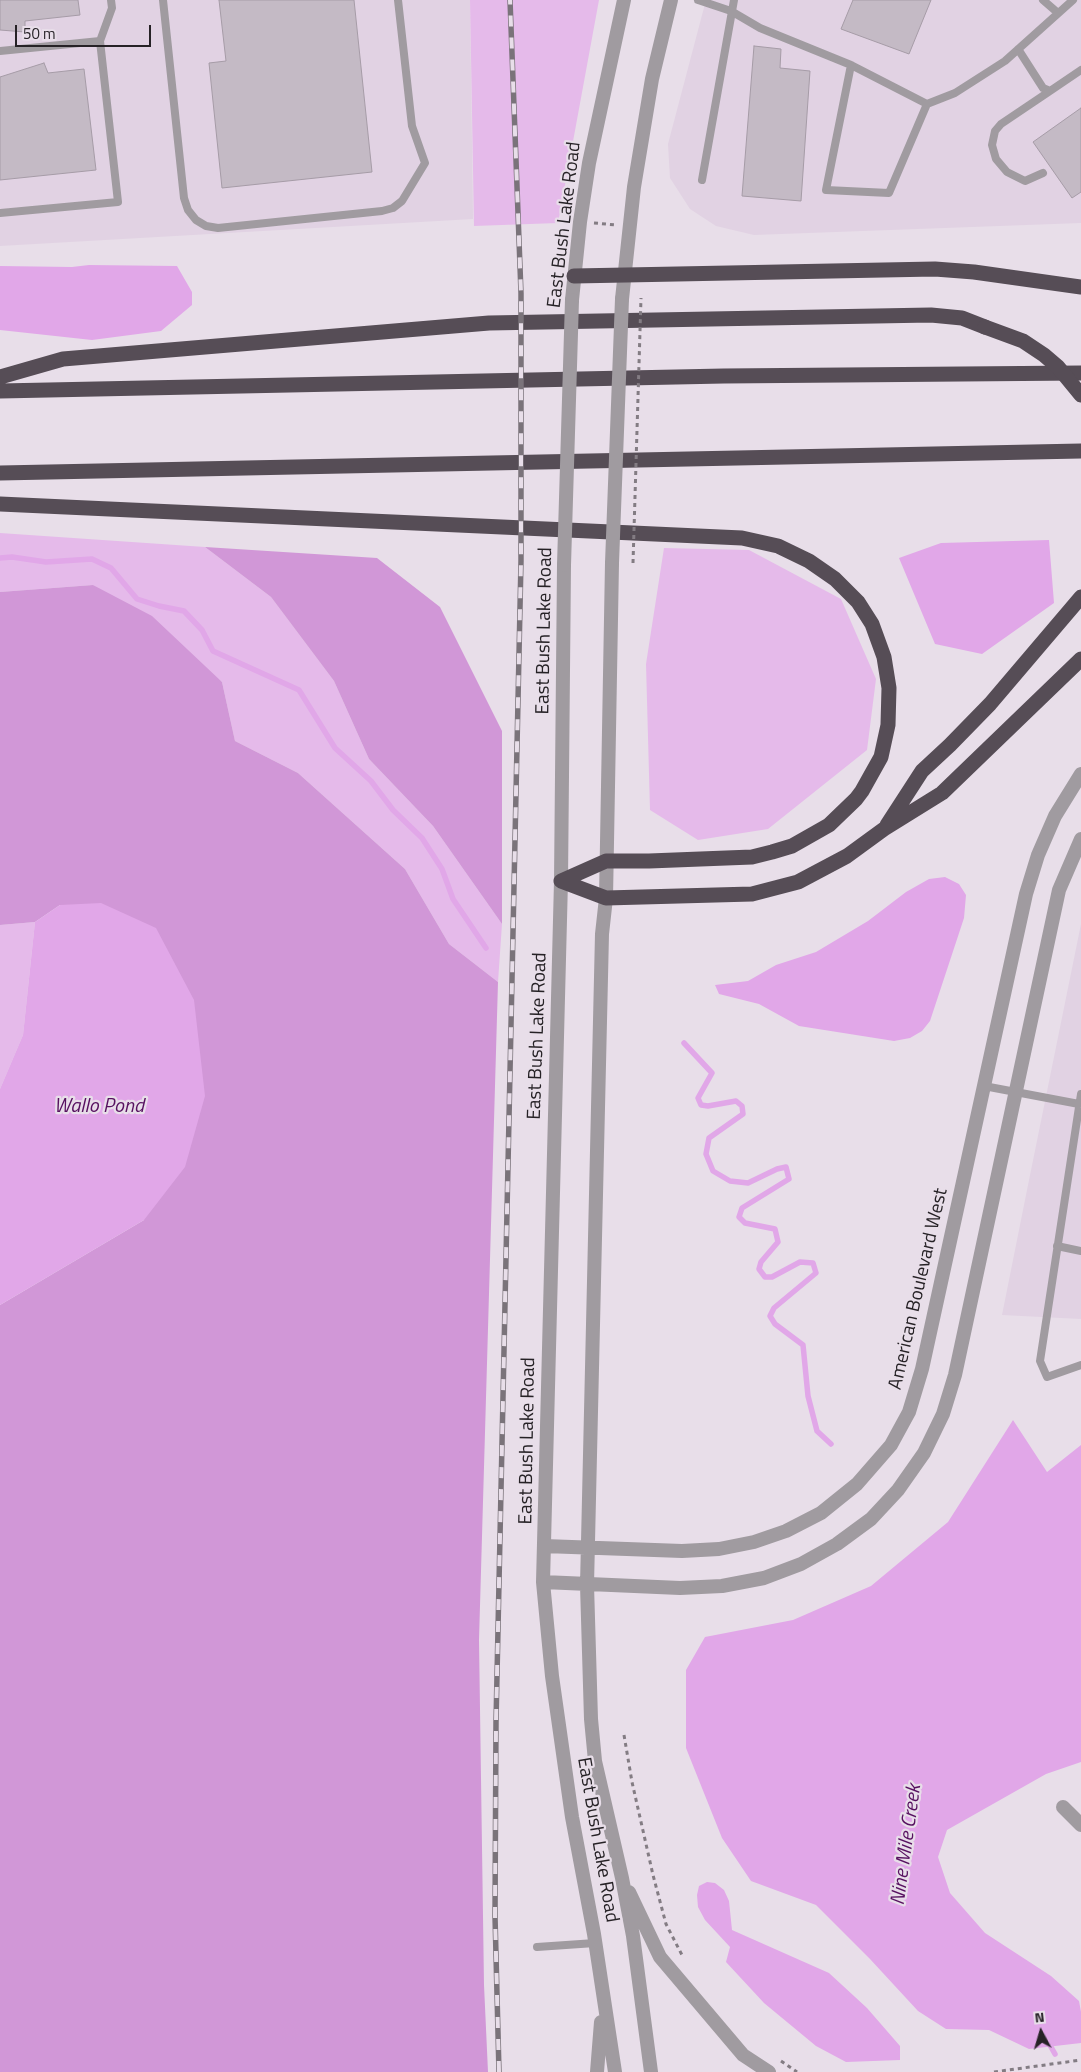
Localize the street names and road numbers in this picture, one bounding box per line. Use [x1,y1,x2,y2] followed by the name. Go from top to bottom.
[544,141,586,309] street label: East Bush Lake Road
[532,547,558,715] street label: East Bush Lake Road
[524,952,552,1120] street label: East Bush Lake Road
[885,1186,953,1392] street label: American Boulevard West
[515,1357,541,1525] street label: East Bush Lake Road
[571,1756,623,1924] street label: East Bush Lake Road

